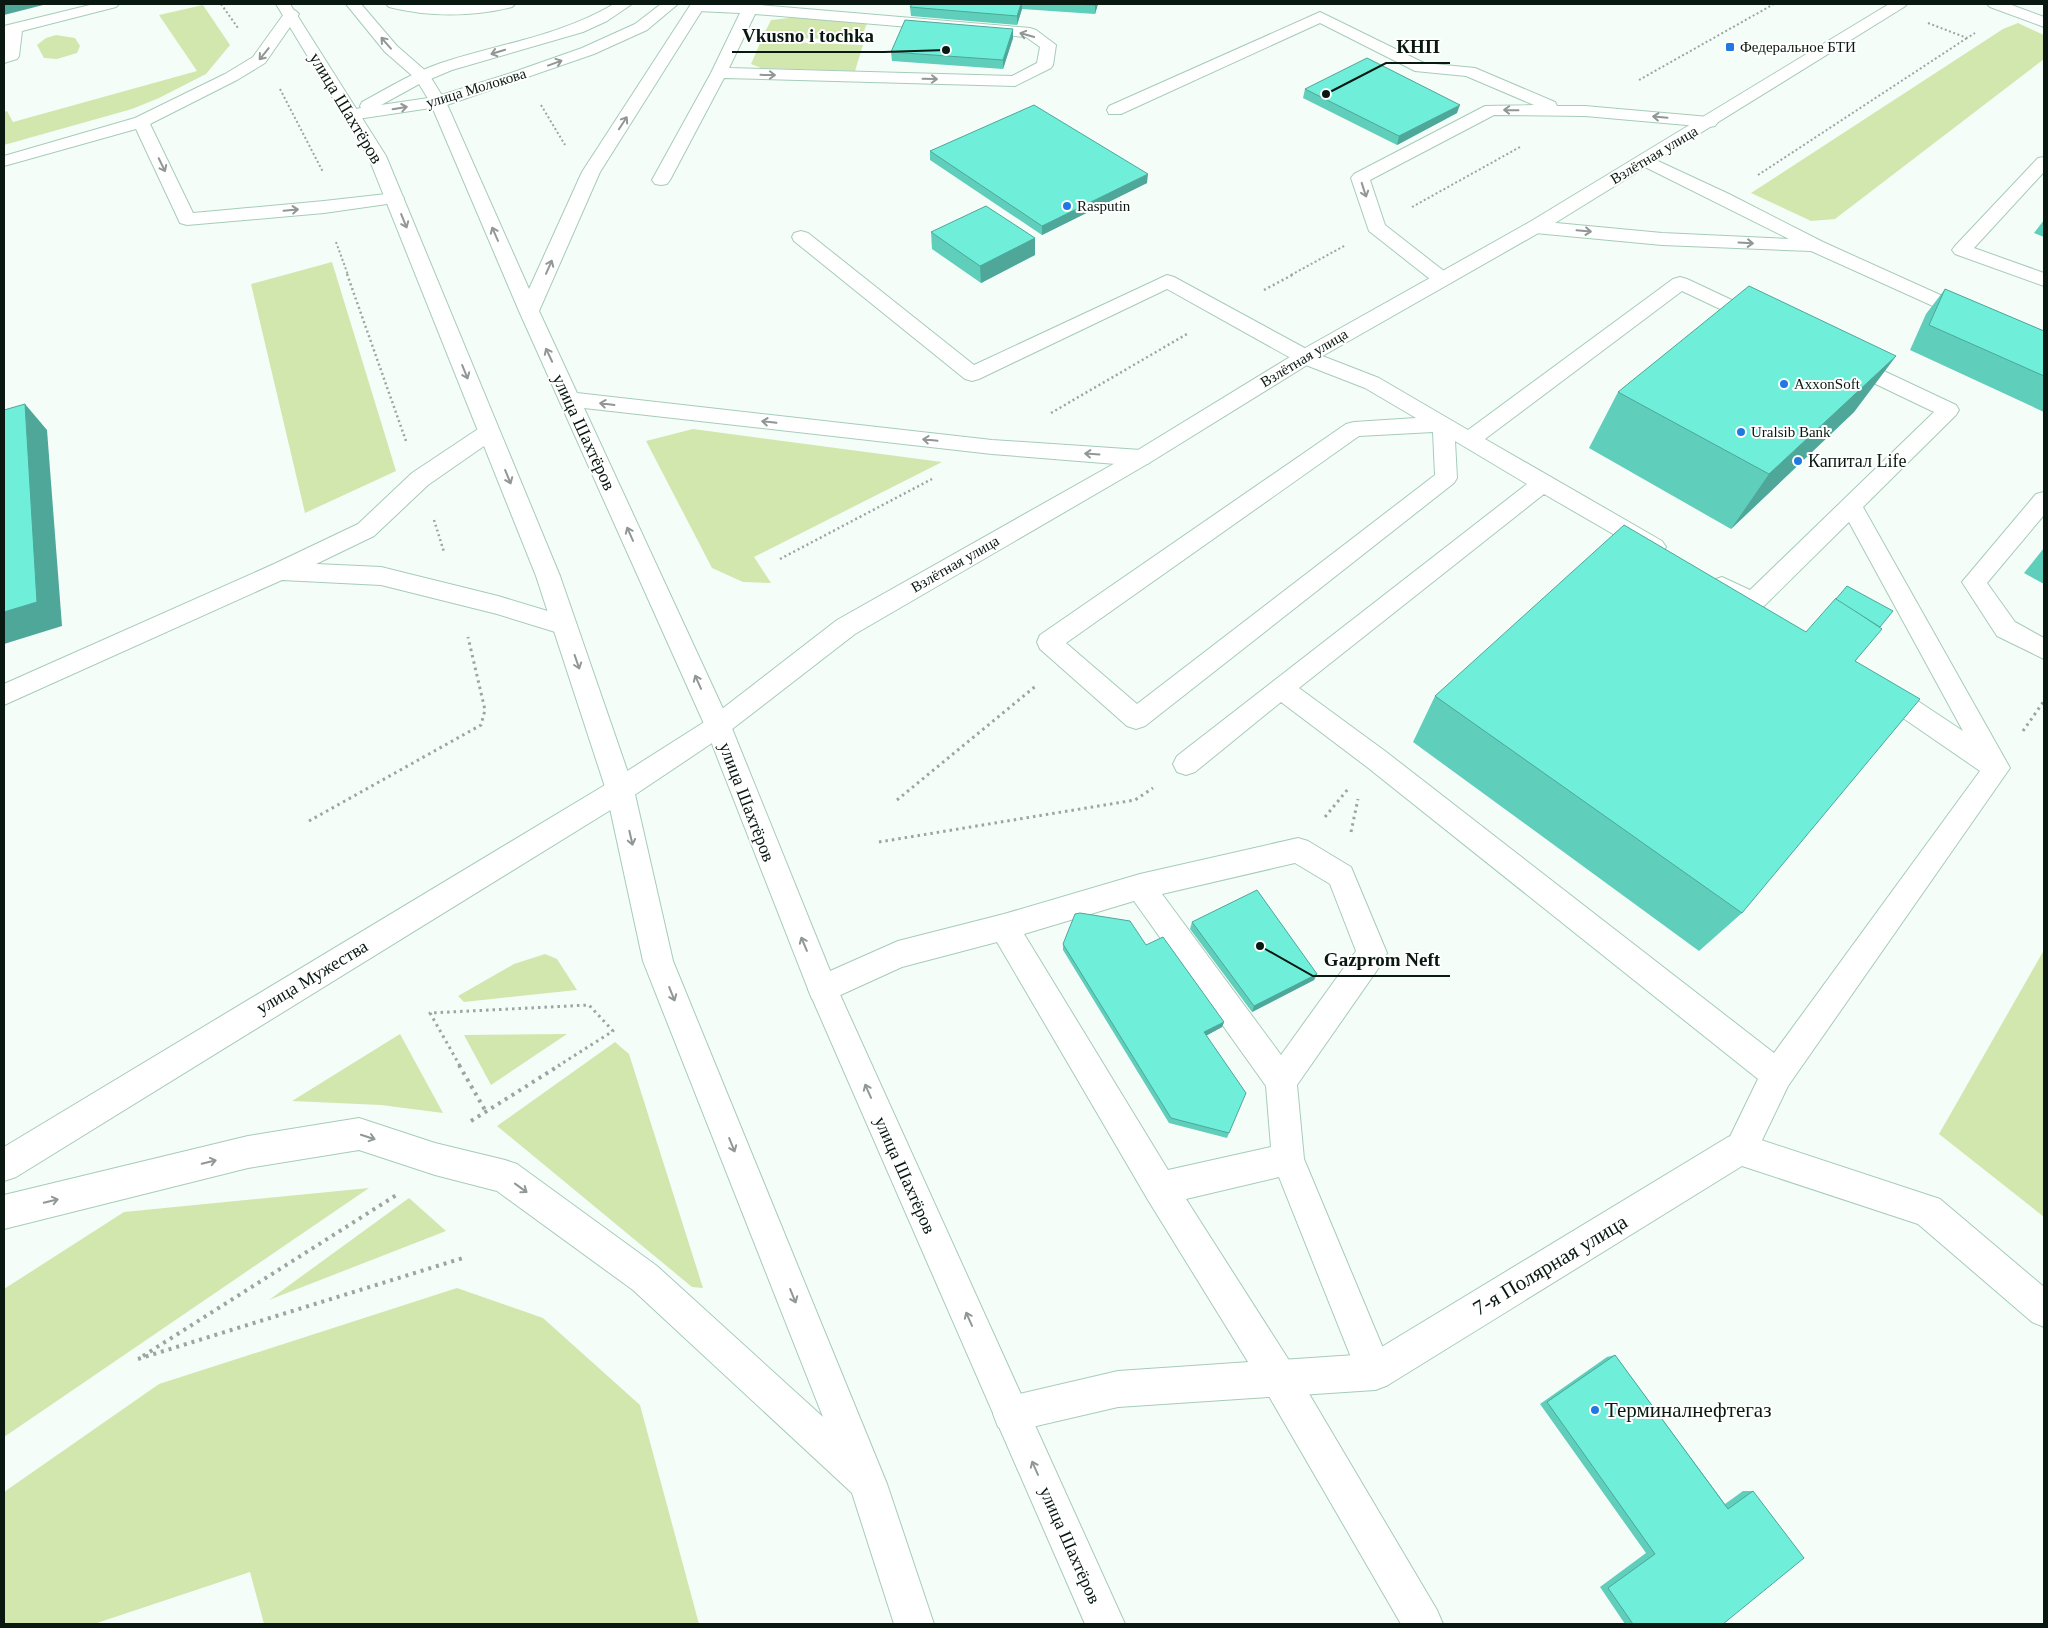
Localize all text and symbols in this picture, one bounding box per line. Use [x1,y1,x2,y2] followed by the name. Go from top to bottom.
[732,18,884,52] callout: Vkusno i tochka
[742,25,874,46] text: Vkusno i tochka
[1020,29,1036,39] one-way arrow
[1386,29,1450,63] callout: КНП
[381,36,392,49] one-way arrow
[1396,36,1440,57] text: КНП
[1740,39,1856,55] place label: Федеральное БТИ
[1724,41,1736,53] marker: Федеральное БТИ
[258,48,269,61] one-way arrow
[490,48,506,58] one-way arrow
[305,49,387,167] street label: улица Шахтёров
[547,58,562,67] one-way arrow
[424,65,528,111] street label: улица Молокова
[760,70,776,79] one-way arrow
[922,74,938,84] one-way arrow
[391,103,407,113] one-way arrow
[1503,105,1520,115] one-way arrow
[1653,113,1669,122] one-way arrow
[618,116,628,130] one-way arrow
[1607,122,1701,187] street label: Взлётная улица
[157,158,167,173] one-way arrow
[1360,181,1369,197] one-way arrow
[1077,198,1131,214] place label: Rasputin
[1061,200,1073,212] marker: Rasputin
[282,205,298,215] one-way arrow
[400,213,409,229] one-way arrow
[1575,226,1591,236] one-way arrow
[490,227,500,242] one-way arrow
[1737,238,1753,248] one-way arrow
[544,260,554,275] one-way arrow
[1257,325,1351,390] street label: Взлётная улица
[544,348,553,363] one-way arrow
[461,364,470,379] one-way arrow
[548,371,620,493] street label: улица Шахтёров
[1794,376,1861,392] place label: AxxonSoft
[1778,378,1790,390] marker: AxxonSoft
[599,399,615,409] one-way arrow
[761,417,777,427] one-way arrow
[1751,424,1831,440] place label: Uralsib Bank
[1735,426,1747,438] marker: Uralsib Bank
[922,435,938,445] one-way arrow
[1084,450,1100,459] one-way arrow
[1808,451,1906,471] place label: Капитал Life
[1792,455,1804,467] marker: Капитал Life
[504,470,513,485] one-way arrow
[625,527,635,542] one-way arrow
[908,532,1002,596] street label: Взлётная улица
[573,654,583,670] one-way arrow
[692,675,702,690] one-way arrow
[715,740,779,864] street label: улица Шахтёров
[627,829,636,845] one-way arrow
[253,936,371,1018] street label: улица Мужества
[799,937,809,952] one-way arrow
[1313,942,1450,976] callout: Gazprom Neft
[1324,949,1441,970] text: Gazprom Neft
[668,987,677,1002] one-way arrow
[862,1084,872,1099] one-way arrow
[870,1113,940,1237] street label: улица Шахтёров
[360,1133,376,1143] one-way arrow
[728,1137,737,1152] one-way arrow
[200,1157,216,1166] one-way arrow
[514,1183,528,1193] one-way arrow
[43,1196,59,1205] one-way arrow
[1468,1209,1632,1321] street label: 7-я Полярная улица
[788,1288,798,1303] one-way arrow
[964,1312,974,1327] one-way arrow
[1605,1398,1771,1422] place label: Терминалнефтегаз
[1589,1404,1601,1416] marker: Терминалнефтегаз
[1030,1461,1040,1476] one-way arrow
[1035,1483,1105,1607] street label: улица Шахтёров

